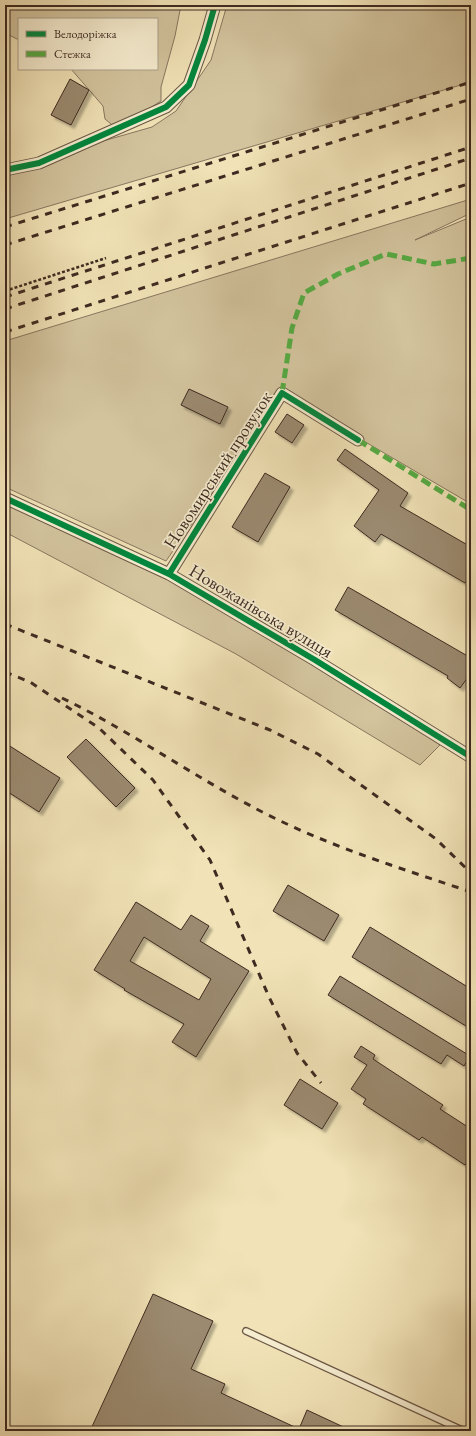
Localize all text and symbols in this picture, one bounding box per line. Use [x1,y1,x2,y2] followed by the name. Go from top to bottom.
[18,18,158,70] legend
[54,26,117,42] text: Велодоріжка
[54,46,91,62] text: Стежка
[158,386,277,553] street label: Новомирський провулок
[185,558,337,663] street label: Новожанівська вулиця

